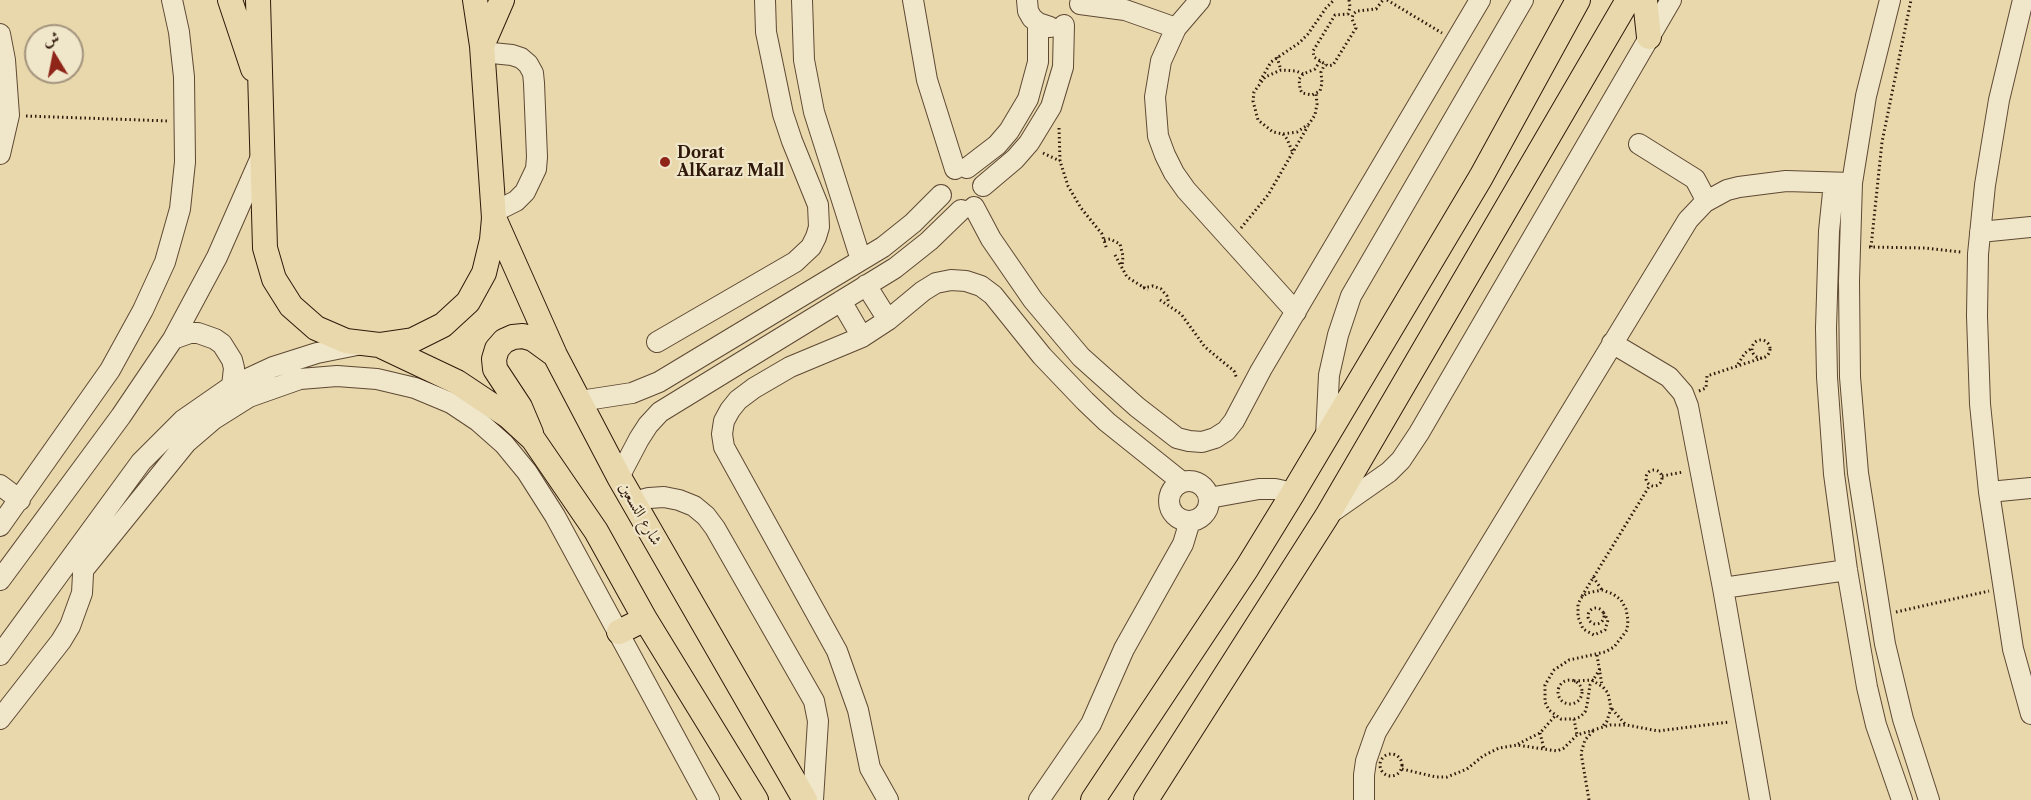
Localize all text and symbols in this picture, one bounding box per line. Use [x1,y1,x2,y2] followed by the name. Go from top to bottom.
[24,24,84,84] north arrow
[42,27,61,49] text: ش
[677,143,784,181] place label: Dorat AlKaraz Mall
[658,155,672,169] marker: Dorat AlKaraz Mall
[614,479,666,549] street label: شارع التسعين

